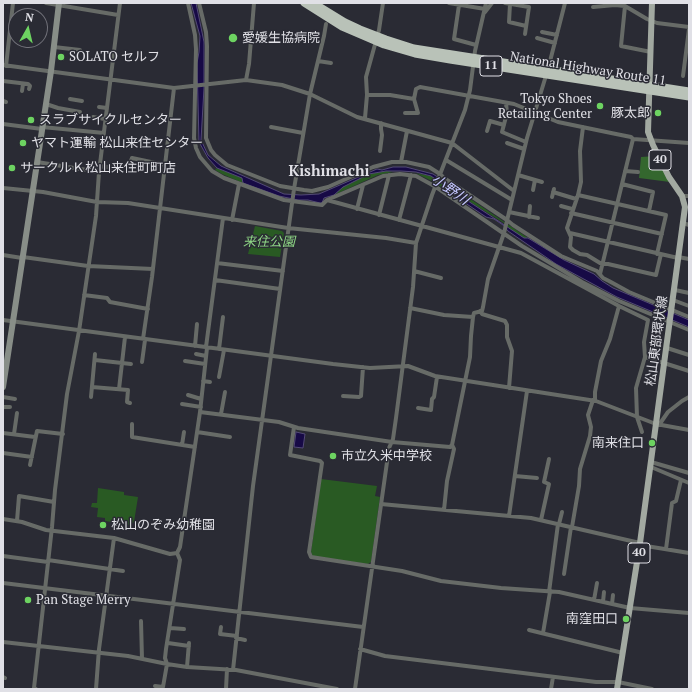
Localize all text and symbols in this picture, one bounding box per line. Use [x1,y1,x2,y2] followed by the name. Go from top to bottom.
[8,8,48,48] north arrow
[24,10,35,25] text: N
[242,30,320,46] place label: 愛媛生協病院
[227,32,239,44] marker: 愛媛生協病院
[69,49,160,65] place label: SOLATO セルフ
[509,49,667,89] street label: National Highway Route 11
[56,52,66,62] marker: SOLATO セルフ
[480,56,502,76] road number: 11
[498,91,592,122] place label: Tokyo Shoes Retailing Center
[595,101,605,111] marker: Tokyo Shoes Retailing Center
[611,105,650,121] place label: 豚太郎
[653,108,663,118] marker: 豚太郎
[39,112,182,128] place label: スラブサイクルセンター
[26,115,36,125] marker: スラブサイクルセンター
[31,135,203,151] place label: ヤマト運輸 松山来住センター
[18,138,28,148] marker: ヤマト運輸 松山来住センター
[649,150,671,170] road number: 40
[20,160,176,176] place label: サークルＫ松山来住町町店
[7,163,17,173] marker: サークルＫ松山来住町町店
[288,163,370,181] district label: Kishimachi
[428,171,472,209] water label: 小野川
[243,234,295,250] park label: 来住公園
[643,295,671,387] street label: 松山東部環状線
[592,435,644,451] place label: 南来住口
[647,438,657,448] marker: 南来住口
[341,448,432,464] place label: 市立久米中学校
[328,451,338,461] marker: 市立久米中学校
[111,517,215,533] place label: 松山のぞみ幼稚園
[98,520,108,530] marker: 松山のぞみ幼稚園
[628,543,650,563] road number: 40
[36,592,131,608] place label: Pan Stage Merry
[23,595,33,605] marker: Pan Stage Merry
[566,611,618,627] place label: 南窪田口
[621,614,631,624] marker: 南窪田口

